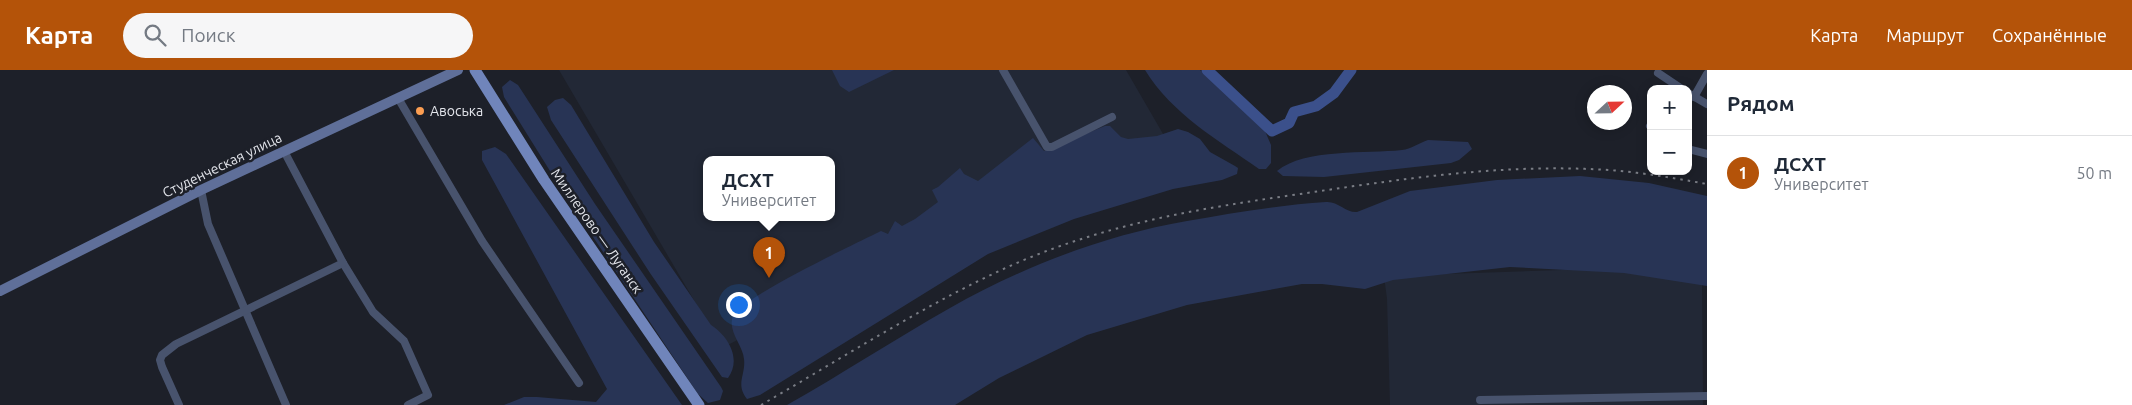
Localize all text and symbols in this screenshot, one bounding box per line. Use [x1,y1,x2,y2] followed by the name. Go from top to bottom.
[123,13,473,58] search box
[141,21,169,49] icon: search
[25,22,93,49] text: Карта
[181,24,235,46] text: Поиск
[1810,25,1858,45] text: Карта
[1886,25,1964,45] text: Маршрут
[1992,25,2107,45] text: Сохранённые
[1587,85,1632,130] north arrow
[1647,85,1692,175] map controls
[1647,85,1692,130] button: +
[1727,91,1795,115] text: Рядом
[430,103,483,119] place label: Авоська
[414,105,426,117] marker: Авоська
[160,129,284,201] street label: Студенческая улица
[1647,130,1692,175] button: −
[1774,153,1826,175] text: ДСХТ
[703,156,835,221] popup
[1738,164,1748,182] text: 1
[2076,164,2112,182] text: 50 m
[548,166,646,296] street label: Миллерово — Луганск
[722,169,774,191] text: ДСХТ
[1774,175,1869,193] text: Университет
[722,191,816,209] text: Университет
[753,237,785,278] pin: 1
[726,292,752,318] your location

